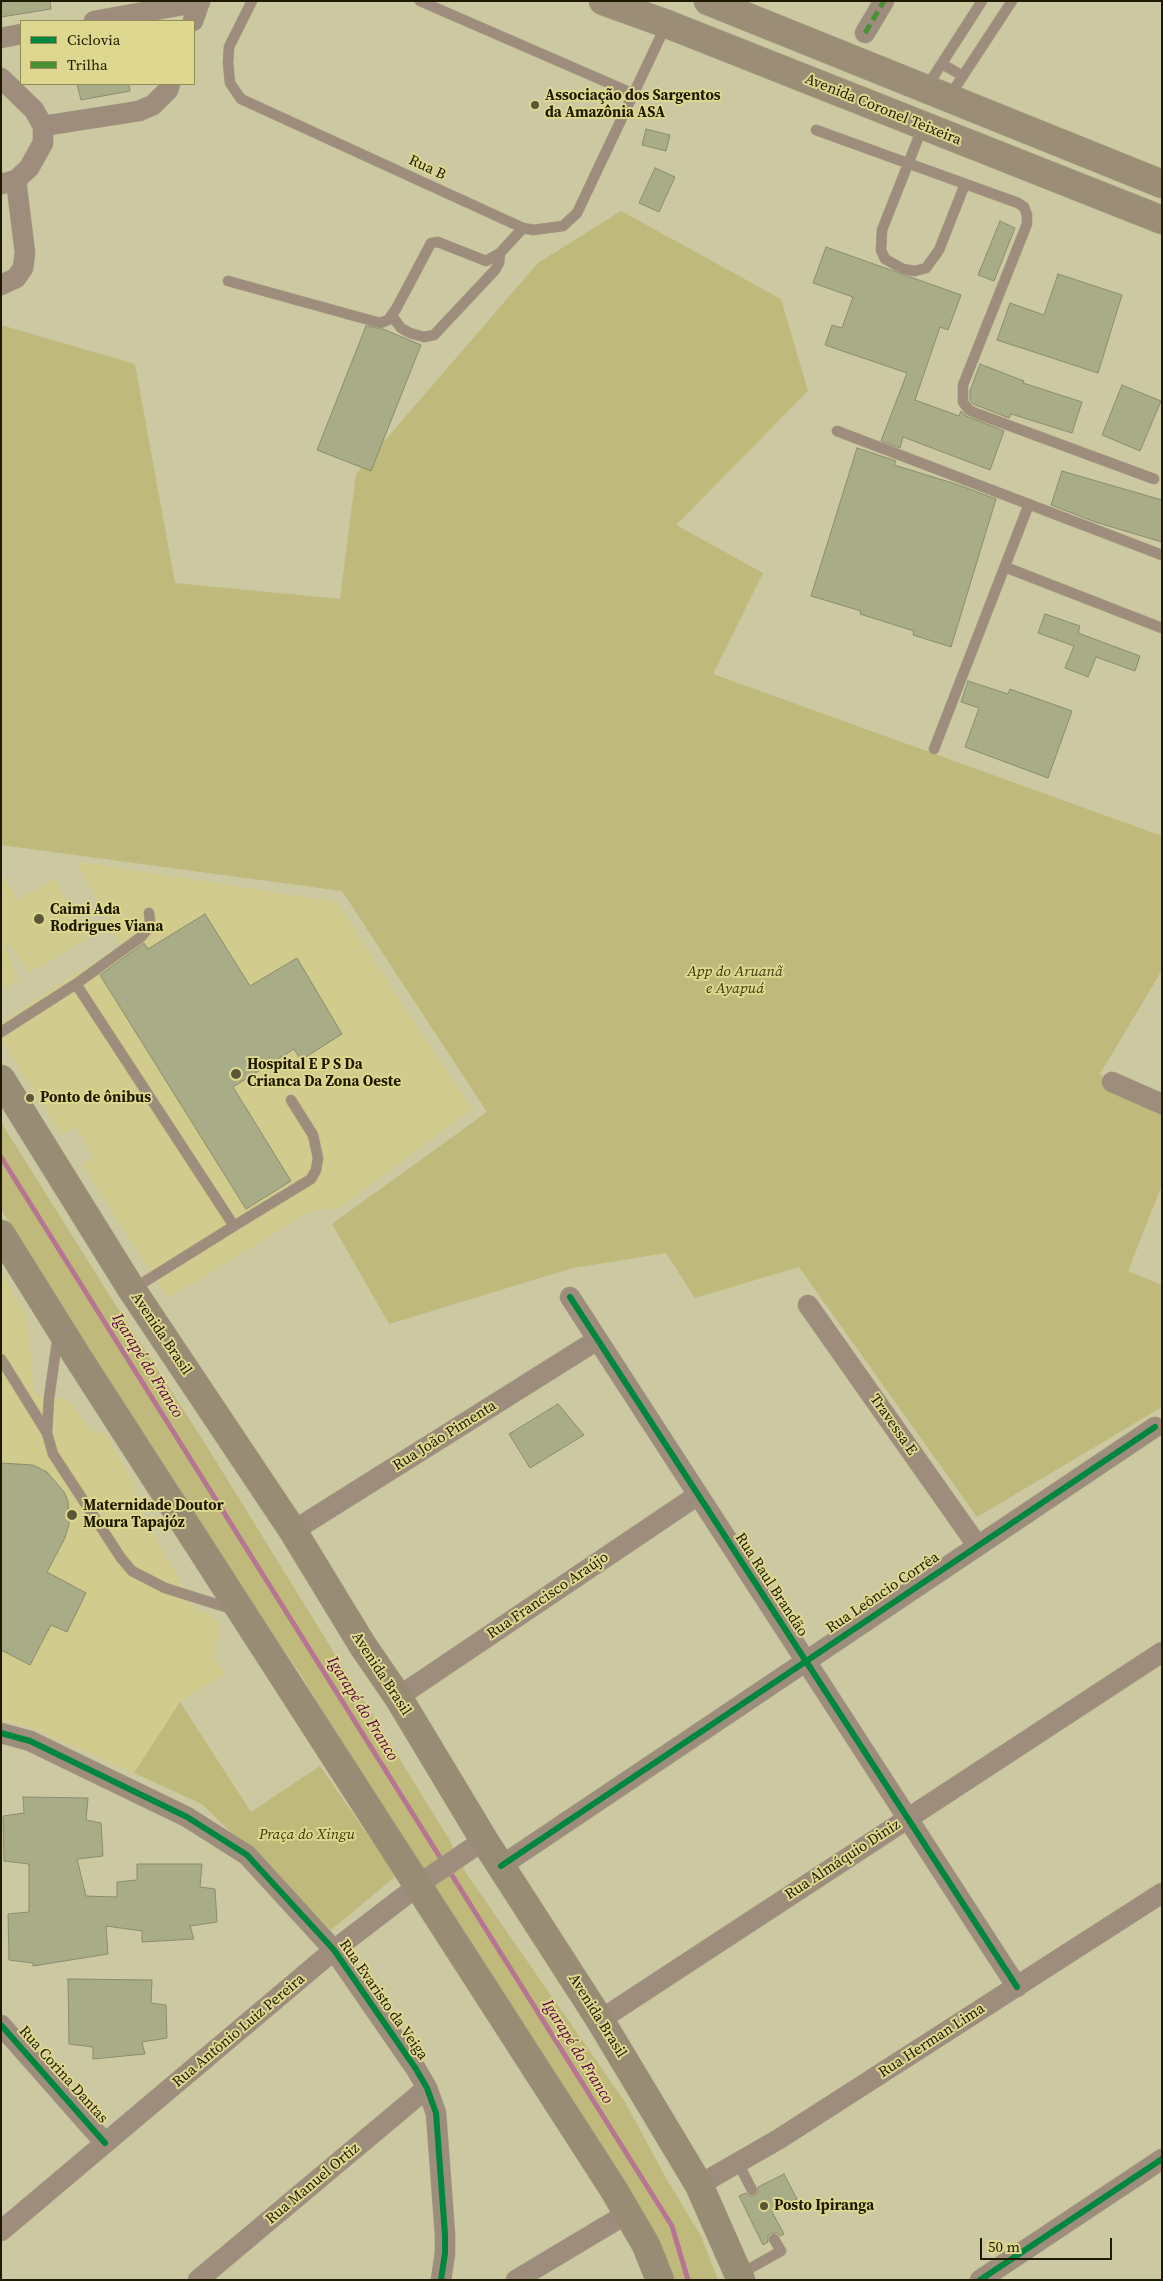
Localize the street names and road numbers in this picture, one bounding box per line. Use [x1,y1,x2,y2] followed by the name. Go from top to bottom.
[802,70,964,150] street label: Avenida Coronel Teixeira
[406,152,448,184] street label: Rua B
[127,1289,195,1379] street label: Avenida Brasil
[865,1391,921,1459] street label: Travessa E
[390,1397,500,1475] street label: Rua João Pimenta
[731,1530,811,1640] street label: Rua Raul Brandão
[484,1549,612,1643] street label: Rua Francisco Araújo
[823,1549,943,1637] street label: Rua Leôncio Corrêa
[347,1629,415,1719] street label: Avenida Brasil
[782,1816,904,1904] street label: Rua Almáquio Diniz
[335,1936,431,2064] street label: Rua Evaristo da Veiga
[169,1970,309,2092] street label: Rua Antônio Luiz Pereira
[564,1971,630,2061] street label: Avenida Brasil
[875,2000,989,2082] street label: Rua Herman Lima
[15,2023,111,2127] street label: Rua Corina Dantas
[262,2140,364,2228] street label: Rua Manuel Ortiz

